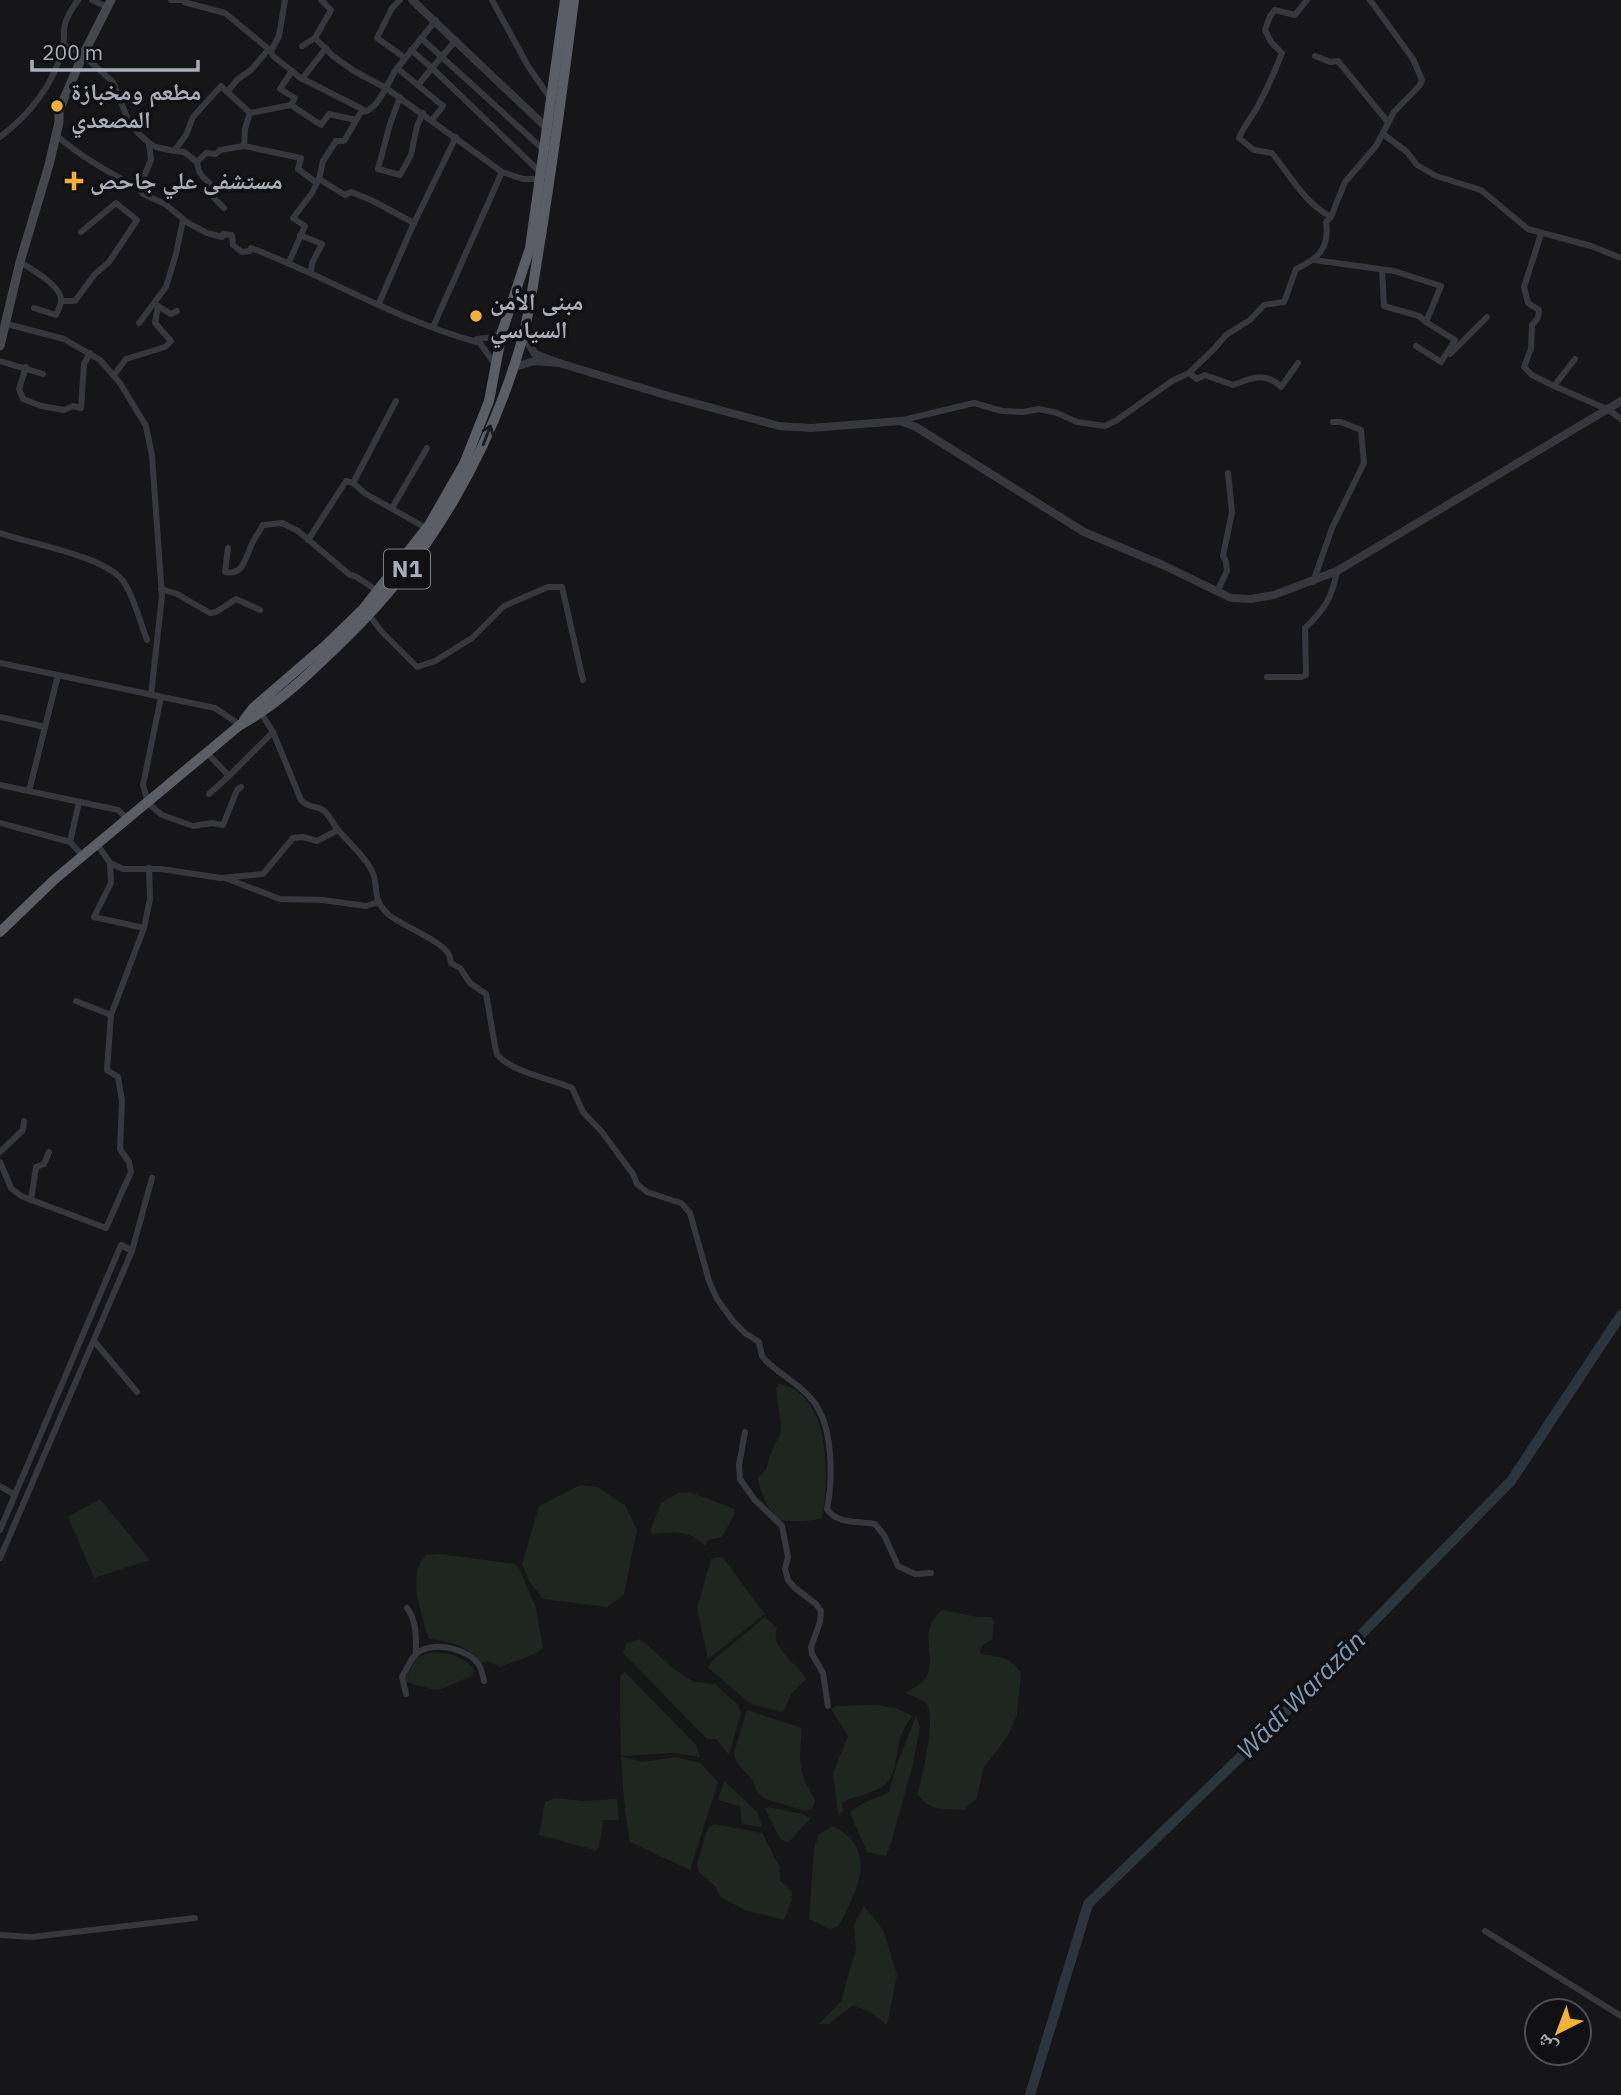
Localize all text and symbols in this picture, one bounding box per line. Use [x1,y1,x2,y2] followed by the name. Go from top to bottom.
[32,28,198,72] scale bar
[42,38,103,66] text: 200 m
[71,75,201,139] place label: مطعم ومخبازة المصعدي
[49,98,65,114] marker: مطعم ومخبازة المصعدي
[90,164,283,200] place label: مستشفى علي جاحص
[64,171,84,191] marker: مستشفى علي جاحص
[490,285,583,349] place label: مبنى الأمن السياسي
[468,308,484,324] marker: مبنى الأمن السياسي
[482,425,495,447] one-way arrow
[384,550,430,589] road number: N1
[1229,1623,1372,1766] water label: Wādī Warazān
[1523,1997,1593,2067] north arrow
[1531,2029,1562,2060] text: ش

